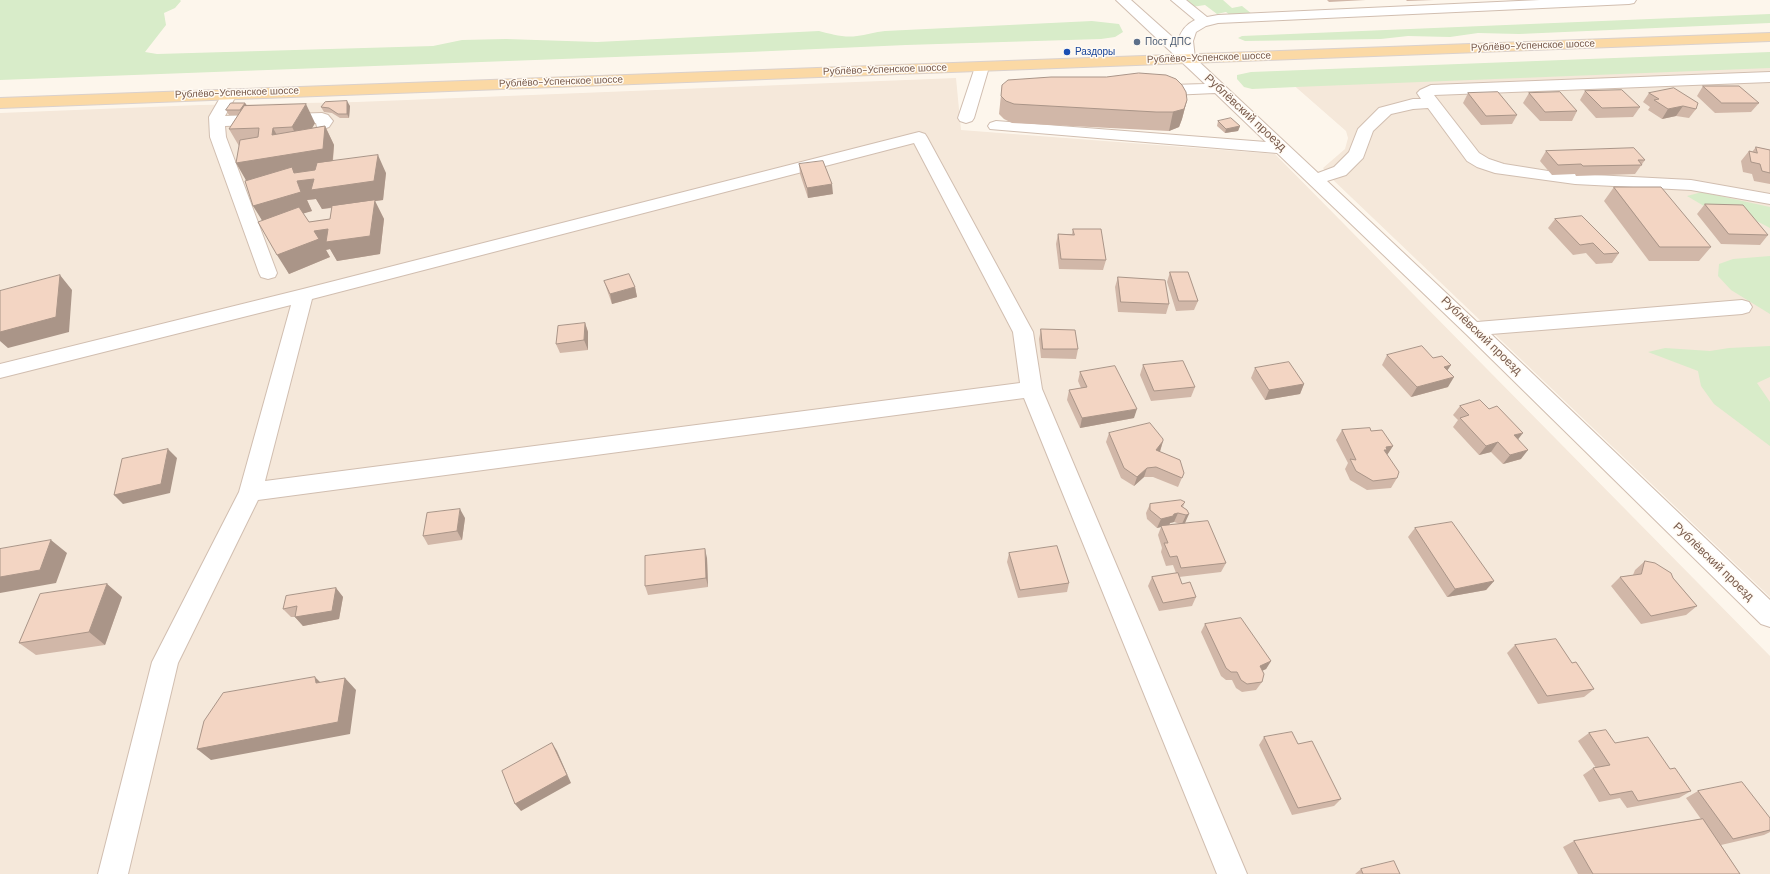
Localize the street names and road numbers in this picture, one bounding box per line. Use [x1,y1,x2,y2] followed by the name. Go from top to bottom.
[1471,38,1595,54] street label: Рублёво-Успенское шоссе
[1147,50,1271,66] street label: Рублёво-Успенское шоссе
[823,62,947,78] street label: Рублёво-Успенское шоссе
[1201,71,1289,155] street label: Рублёвский проезд
[499,74,623,90] street label: Рублёво-Успенское шоссе
[175,85,299,101] street label: Рублёво-Успенское шоссе
[1438,294,1524,378] street label: Рублёвский проезд
[1670,520,1756,604] street label: Рублёвский проезд

